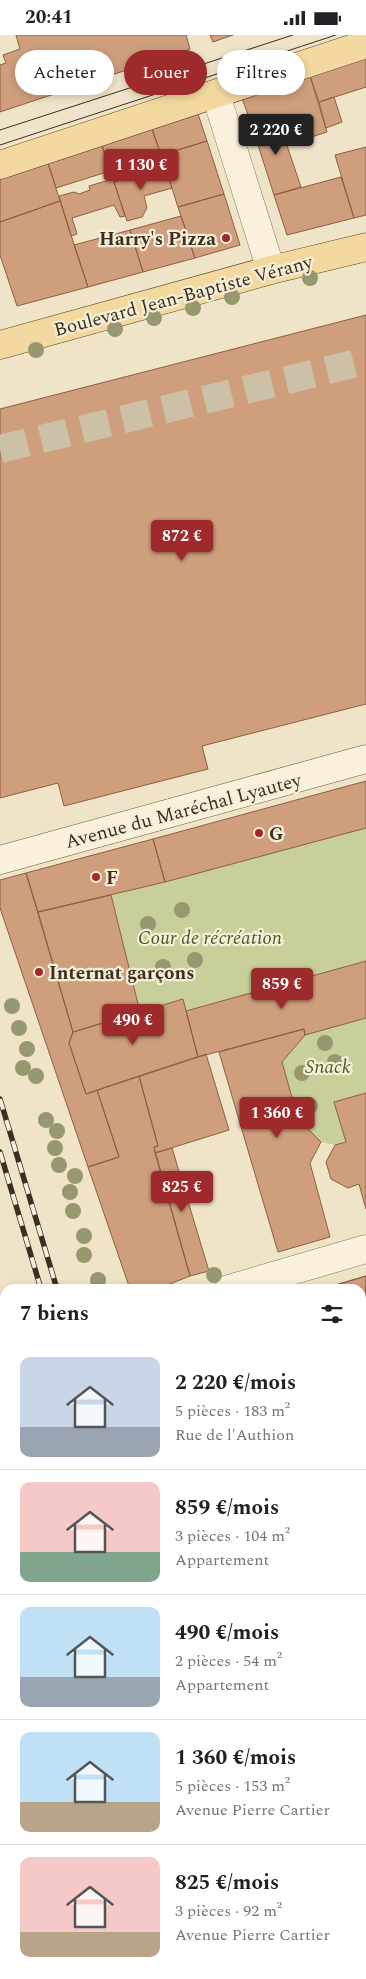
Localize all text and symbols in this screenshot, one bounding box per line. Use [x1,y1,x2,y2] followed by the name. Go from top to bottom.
[25,3,73,32] text: 20:41
[15,50,114,95] chip: Acheter
[124,50,207,95] chip: Louer
[217,50,305,95] chip: Filtres
[230,113,322,156] pin: 2 220 €
[250,118,302,142] text: 2 220 €
[95,149,187,191] pin: 1 130 €
[115,153,167,177] text: 1 130 €
[99,225,216,254] place label: Harry's Pizza
[220,232,232,244] marker: Harry's Pizza
[51,248,317,345] street label: Boulevard Jean-Baptiste Vérany
[147,519,217,562] pin: 872 €
[162,524,202,548] text: 872 €
[62,766,305,857] street label: Avenue du Maréchal Lyautey
[269,820,283,849] place label: G
[253,827,265,839] marker: G
[106,864,118,893] place label: F
[90,871,102,883] marker: F
[138,924,282,953] park label: Cour de récréation
[49,959,194,988] place label: Internat garçons
[33,966,45,978] marker: Internat garçons
[247,967,317,1010] pin: 859 €
[262,972,302,996] text: 859 €
[98,1003,168,1046] pin: 490 €
[113,1008,153,1032] text: 490 €
[305,1053,351,1082] park label: Snack
[231,1097,323,1139] pin: 1 360 €
[251,1101,303,1125] text: 1 360 €
[147,1171,217,1213] pin: 825 €
[162,1175,202,1199] text: 825 €
[20,1298,89,1330] text: 7 biens
[318,1300,346,1328] icon: filters
[175,1367,296,1399] text: 2 220 €/mois
[60,1377,120,1437] icon: home
[175,1399,290,1423] text: 5 pièces · 183 m²
[175,1423,294,1447] text: Rue de l'Authion
[175,1492,279,1524] text: 859 €/mois
[60,1502,120,1562] icon: home
[175,1524,290,1548] text: 3 pièces · 104 m²
[175,1548,269,1572] text: Appartement
[175,1617,279,1649] text: 490 €/mois
[60,1627,120,1687] icon: home
[175,1649,282,1673] text: 2 pièces · 54 m²
[175,1673,269,1697] text: Appartement
[175,1742,296,1774] text: 1 360 €/mois
[60,1752,120,1812] icon: home
[175,1774,290,1798] text: 5 pièces · 153 m²
[175,1798,330,1822] text: Avenue Pierre Cartier
[175,1867,279,1899] text: 825 €/mois
[60,1877,120,1937] icon: home
[175,1899,282,1923] text: 3 pièces · 92 m²
[175,1923,330,1947] text: Avenue Pierre Cartier

